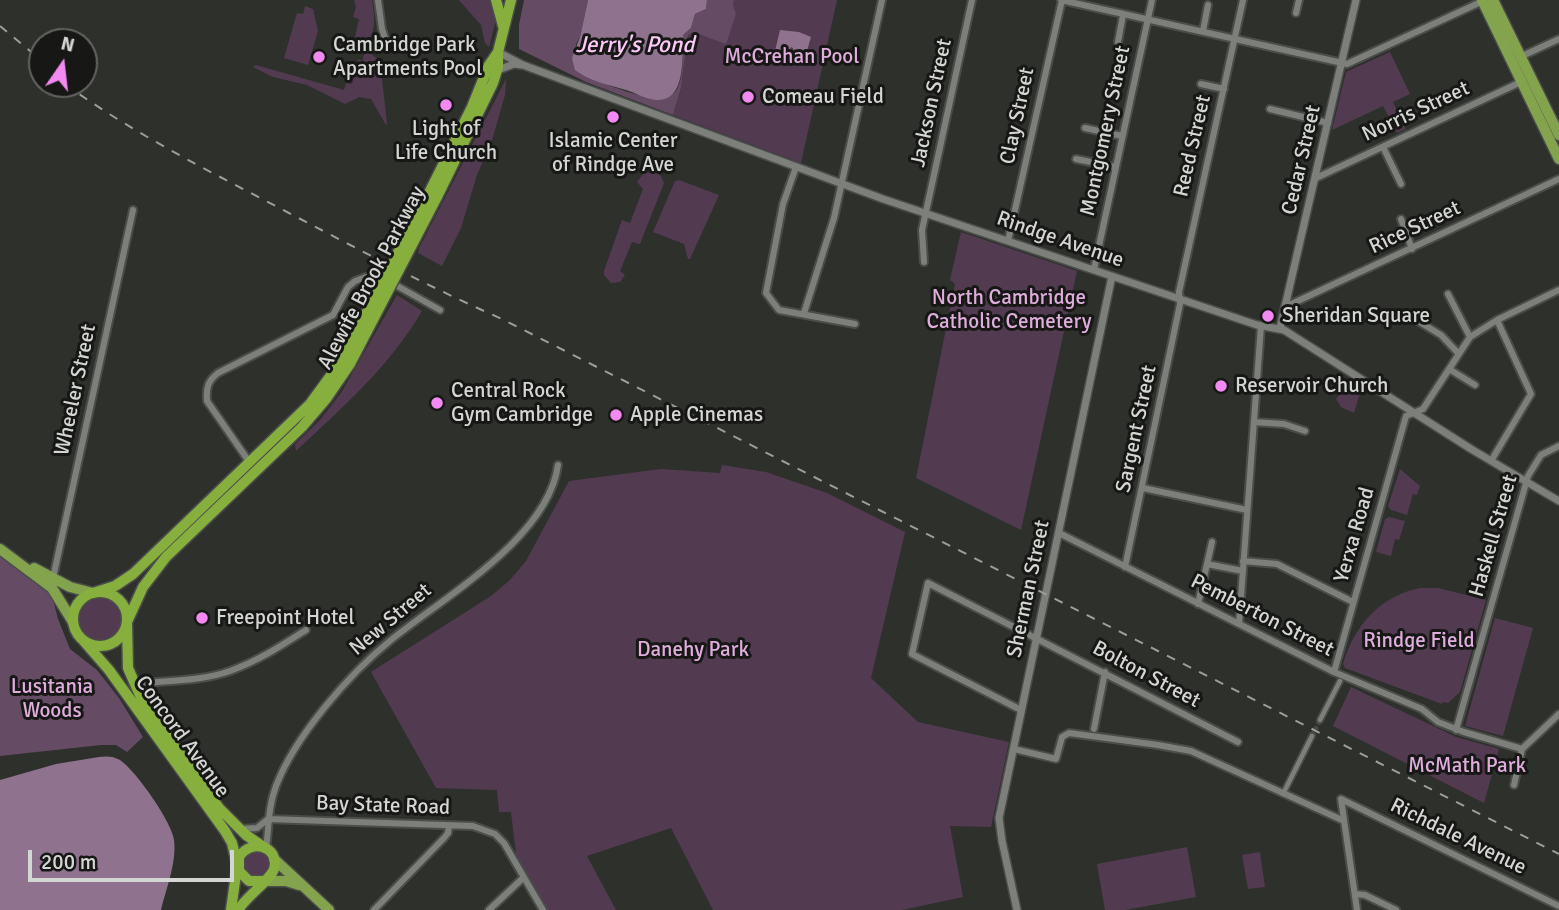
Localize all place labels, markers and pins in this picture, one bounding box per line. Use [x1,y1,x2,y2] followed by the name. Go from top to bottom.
[333,32,482,82] place label: Cambridge Park Apartments Pool
[311,49,327,65] marker: Cambridge Park Apartments Pool
[762,84,884,110] place label: Comeau Field
[740,89,756,105] marker: Comeau Field
[438,97,454,113] marker: Light of Life Church
[605,109,621,125] marker: Islamic Center of Rindge Ave
[395,116,497,166] place label: Light of Life Church
[548,128,678,178] place label: Islamic Center of Rindge Ave
[1282,303,1430,329] place label: Sheridan Square
[1260,308,1276,324] marker: Sheridan Square
[1235,373,1388,399] place label: Reservoir Church
[451,378,593,428] place label: Central Rock Gym Cambridge
[1213,378,1229,394] marker: Reservoir Church
[429,395,445,411] marker: Central Rock Gym Cambridge
[630,402,763,428] place label: Apple Cinemas
[608,407,624,423] marker: Apple Cinemas
[216,605,355,631] place label: Freepoint Hotel
[194,610,210,626] marker: Freepoint Hotel

